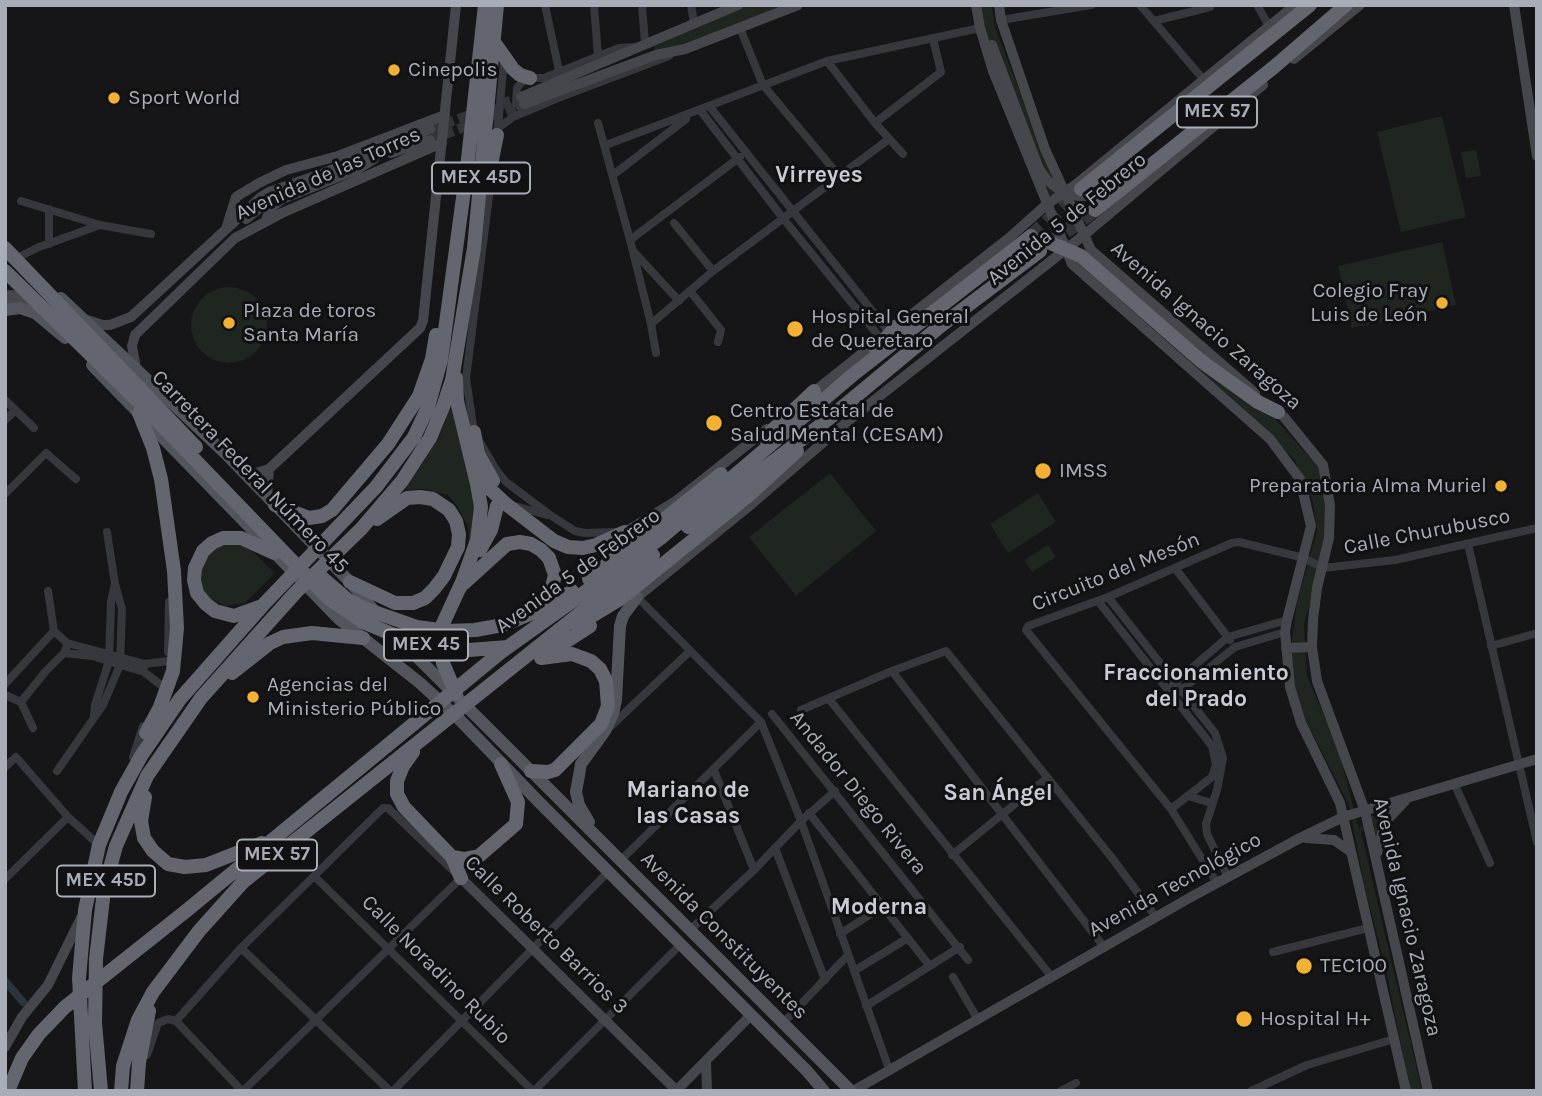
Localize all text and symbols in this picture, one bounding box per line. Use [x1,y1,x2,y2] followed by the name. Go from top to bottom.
[408,57,498,83] place label: Cinepolis
[386,62,402,78] marker: Cinepolis
[128,85,240,111] place label: Sport World
[106,90,122,106] marker: Sport World
[1177,96,1257,128] road number: MEX 57
[232,122,424,226] street label: Avenida de las Torres
[983,147,1151,291] street label: Avenida 5 de Febrero
[775,161,863,189] district label: Virreyes
[432,162,530,194] road number: MEX 45D
[1106,236,1306,416] street label: Avenida Ignacio Zaragoza
[1310,278,1428,328] place label: Colegio Fray Luis de León
[1434,295,1450,311] marker: Colegio Fray Luis de León
[243,298,376,348] place label: Plaza de toros Santa María
[811,304,969,354] place label: Hospital General de Queretaro
[221,315,237,331] marker: Plaza de toros Santa María
[785,319,805,339] marker: Hospital General de Queretaro
[146,365,354,579] street label: Carretera Federal Número 45
[730,398,944,448] place label: Centro Estatal de Salud Mental (CESAM)
[704,413,724,433] marker: Centro Estatal de Salud Mental (CESAM)
[1059,458,1108,484] place label: IMSS
[1033,461,1053,481] marker: IMSS
[1249,473,1487,499] place label: Preparatoria Alma Muriel
[1493,478,1509,494] marker: Preparatoria Alma Muriel
[491,503,665,639] street label: Avenida 5 de Febrero
[1342,504,1512,560] street label: Calle Churubusco
[1028,527,1204,617] street label: Circuito del Mesón
[384,630,468,660] road number: MEX 45
[1103,659,1289,713] district label: Fraccionamiento del Prado
[267,672,441,722] place label: Agencias del Ministerio Público
[245,689,261,705] marker: Agencias del Ministerio Público
[784,706,932,880] street label: Andador Diego Rivera
[626,776,750,830] district label: Mariano de las Casas
[943,779,1053,807] district label: San Ángel
[1367,795,1447,1039] street label: Avenida Ignacio Zaragoza
[1084,827,1266,943] street label: Avenida Tecnológico
[237,840,317,870] road number: MEX 57
[635,847,813,1025] street label: Avenida Constituyentes
[459,850,633,1020] street label: Calle Roberto Barrios 3
[57,866,155,897] road number: MEX 45D
[356,890,516,1050] street label: Calle Noradino Rubio
[831,893,927,921] district label: Moderna
[1320,953,1387,979] place label: TEC100
[1294,956,1314,976] marker: TEC100
[1260,1006,1370,1032] place label: Hospital H+
[1234,1009,1254,1029] marker: Hospital H+

